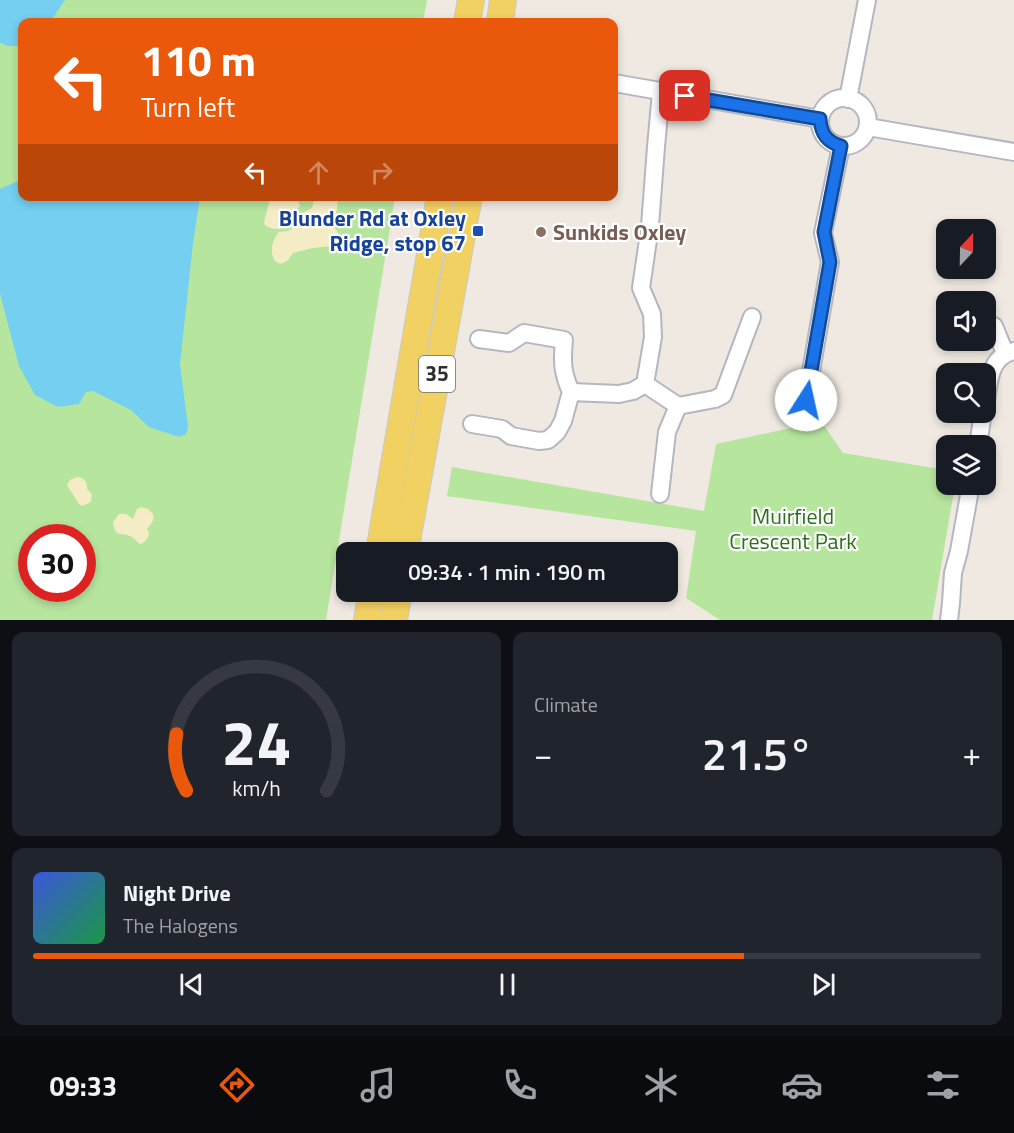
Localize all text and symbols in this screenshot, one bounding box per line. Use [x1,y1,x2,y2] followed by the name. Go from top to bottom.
[141,28,256,92] text: 110 m
[42,42,120,120] icon: left
[659,70,710,121] pin
[668,79,701,112] icon: arrive
[141,86,235,127] text: Turn left
[239,156,272,189] icon: left
[302,156,335,189] icon: ahead
[365,156,398,189] icon: right
[279,201,466,260] place label: Blunder Rd at Oxley Ridge, stop 67
[553,215,686,249] place label: Sunkids Oxley
[936,219,996,279] north arrow
[936,219,996,495] map controls
[471,224,485,238] marker: Blunder Rd at Oxley Ridge, stop 67
[534,225,548,239] marker: Sunkids Oxley
[936,291,996,351] button: sound
[419,356,455,392] road number: 35
[936,363,996,423] button: search
[774,368,838,432] position arrow
[936,435,996,495] button: layers
[729,499,857,558] park label: Muirfield Crescent Park
[18,524,96,602] speed limit sign: 30
[408,555,606,589] text: 09:34 · 1 min · 190 m
[534,689,598,720] text: Climate
[222,694,291,789] text: 24
[702,719,813,787] text: 21.5°
[534,729,552,779] text: −
[963,729,981,779] text: +
[232,772,281,804] text: km/h
[123,876,231,910] text: Night Drive
[123,910,238,941] text: The Halogens
[175,968,208,1001] icon: previous
[491,968,524,1001] icon: pause
[807,968,840,1001] icon: next
[216,1064,258,1106] icon: directions
[357,1064,399,1106] icon: music
[499,1064,541,1106] icon: phone
[640,1064,682,1106] icon: climate
[781,1064,823,1106] icon: car
[922,1064,964,1106] icon: filters
[50,1065,117,1106] text: 09:33

